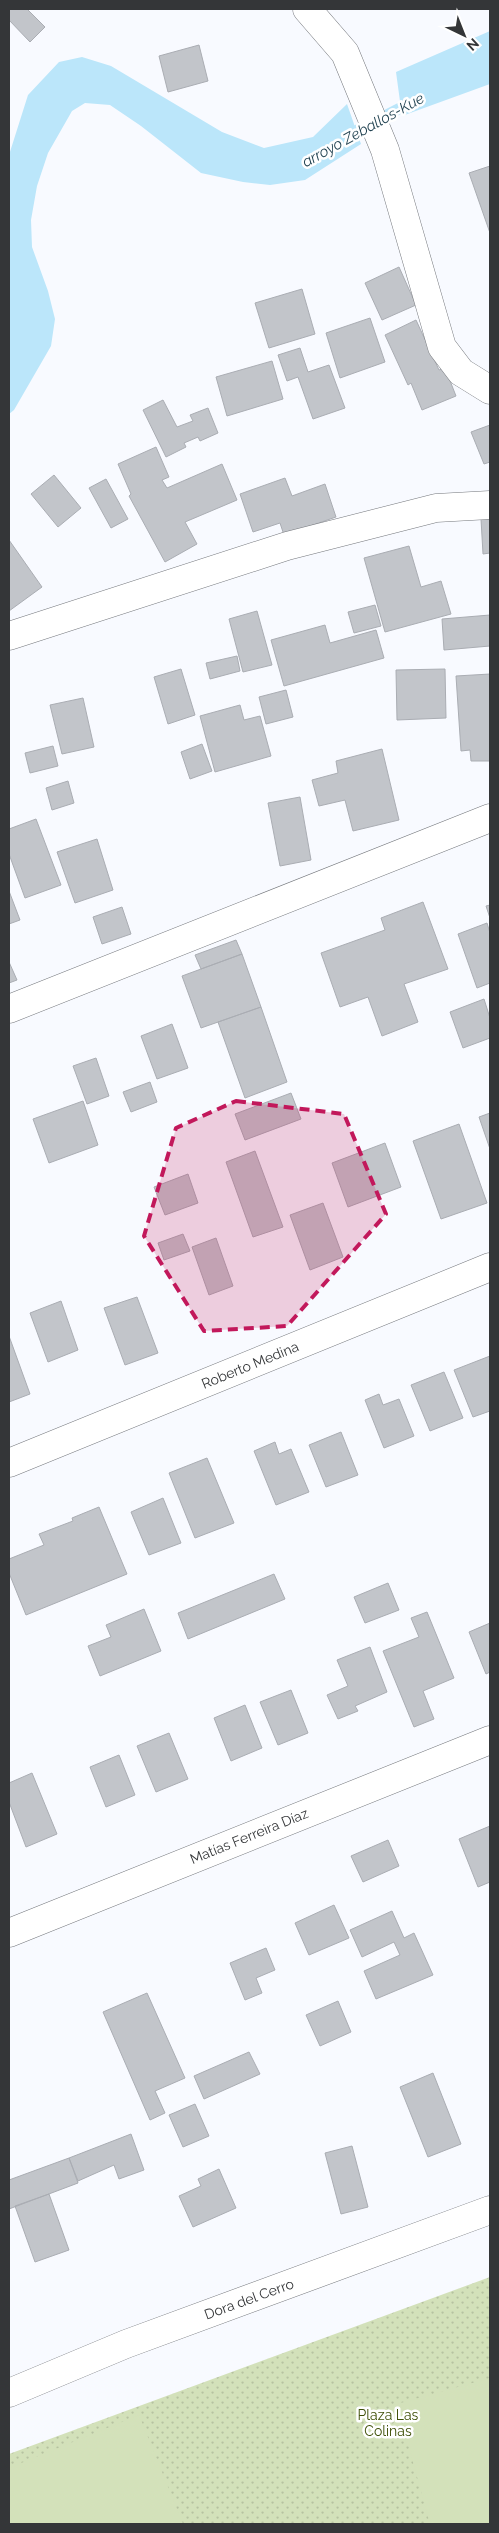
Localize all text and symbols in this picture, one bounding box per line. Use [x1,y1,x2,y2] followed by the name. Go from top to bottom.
[439,10,489,60] north arrow
[464,35,482,54] text: N
[299,89,427,171] water label: arroyo Zeballos-Kue
[199,1338,301,1392] street label: Roberto Medina
[188,1805,311,1867] street label: Matías Ferreira Díaz
[202,2275,296,2323] street label: Dora del Cerro
[358,2407,419,2439] park label: Plaza Las Colinas

